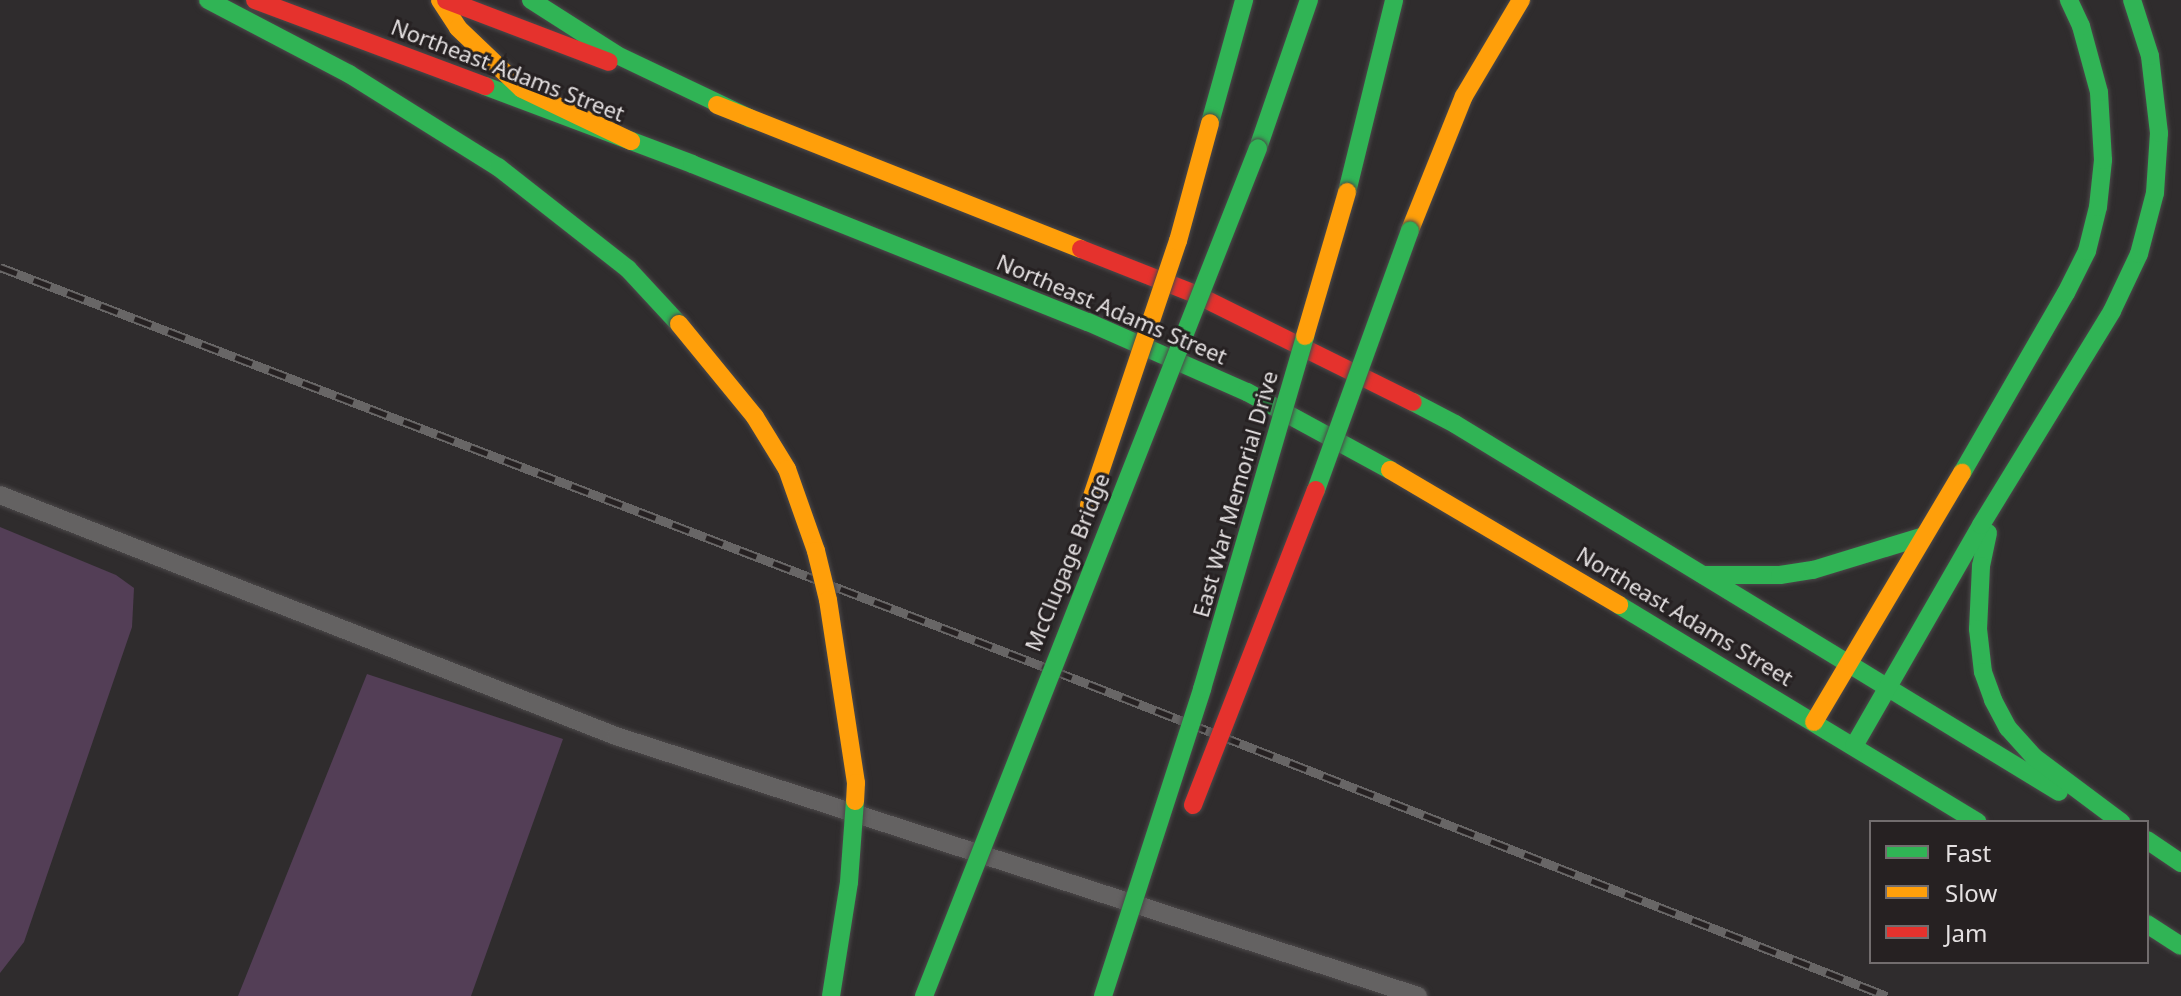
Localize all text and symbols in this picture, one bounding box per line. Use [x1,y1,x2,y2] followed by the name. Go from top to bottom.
[388,13,628,127] street label: Northeast Adams Street
[993,248,1231,370] street label: Northeast Adams Street
[1187,368,1283,620] street label: East War Memorial Drive
[1019,469,1115,655] street label: McClugage Bridge
[1572,541,1798,691] street label: Northeast Adams Street
[1869,820,2149,964] legend
[1945,836,1991,869] text: Fast
[1945,876,1997,909] text: Slow
[1945,916,1987,949] text: Jam

